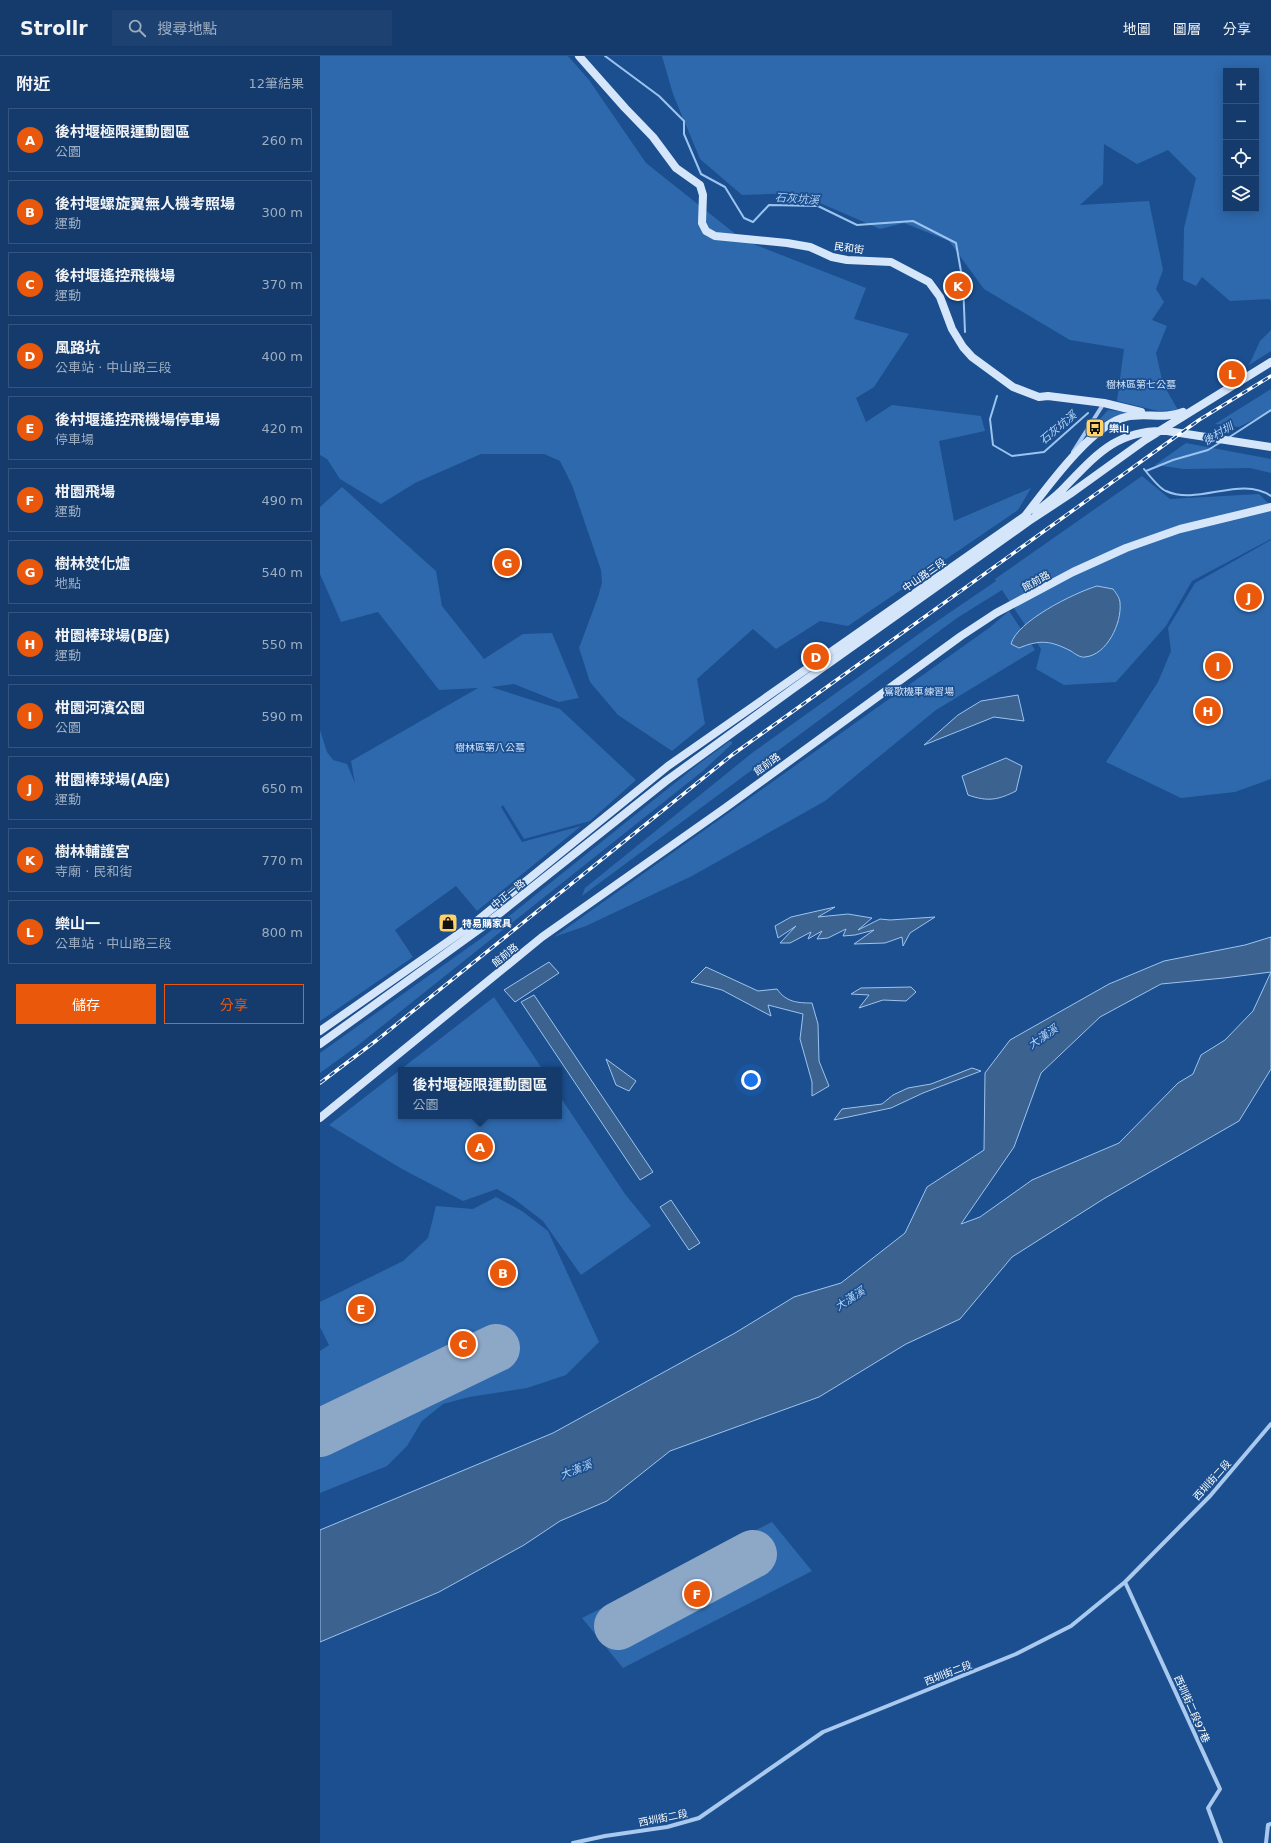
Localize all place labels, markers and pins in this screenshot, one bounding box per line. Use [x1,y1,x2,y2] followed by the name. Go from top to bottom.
[945,271,971,301] pin: K
[1219,359,1245,389] pin: L
[1084,417,1106,439] bus stop icon: 樂山
[1109,423,1129,434] place label: 樂山
[494,548,520,578] pin: G
[1236,582,1262,612] pin: J
[803,642,829,672] pin: D
[1205,651,1231,681] pin: I
[1195,696,1221,726] pin: H
[437,912,459,934] shop icon: 特易購家具
[462,918,512,929] place label: 特易購家具
[467,1132,493,1162] pin: A
[490,1258,516,1288] pin: B
[348,1294,374,1324] pin: E
[450,1329,476,1359] pin: C
[684,1579,710,1609] pin: F

